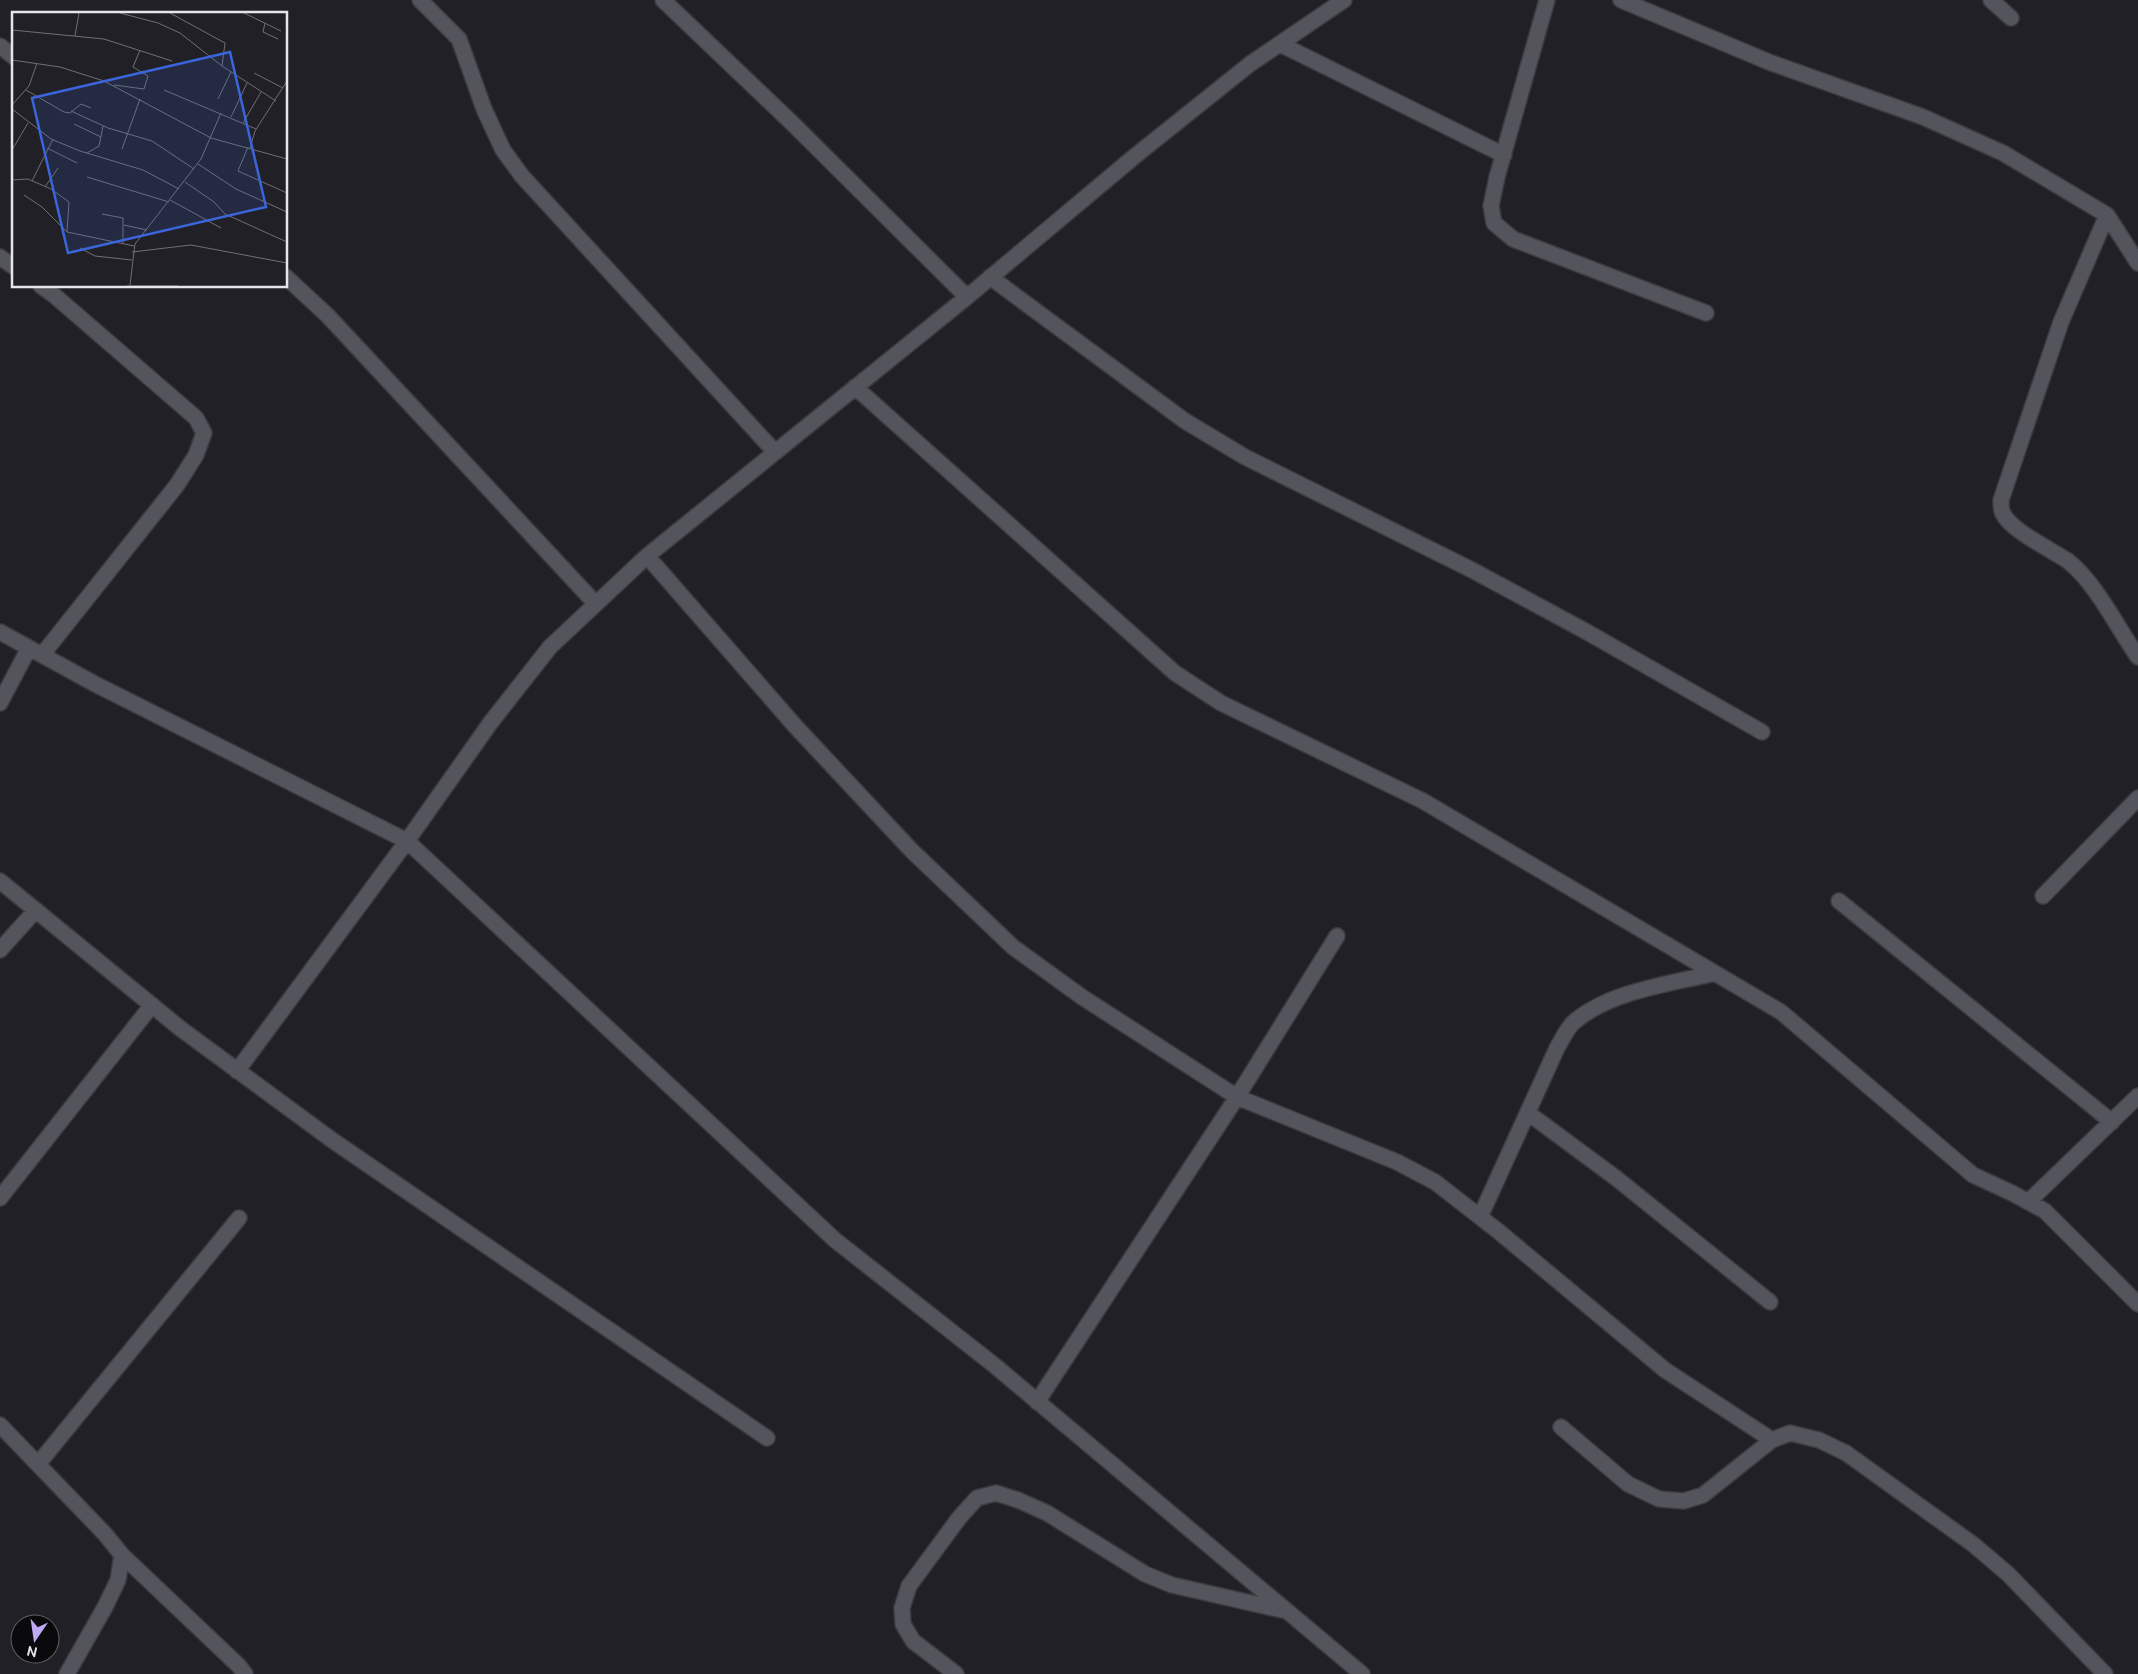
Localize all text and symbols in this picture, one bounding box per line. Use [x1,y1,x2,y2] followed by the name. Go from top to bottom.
[12,12,288,288] inset map
[10,1614,60,1664] north arrow
[25,1643,39,1661] text: N

